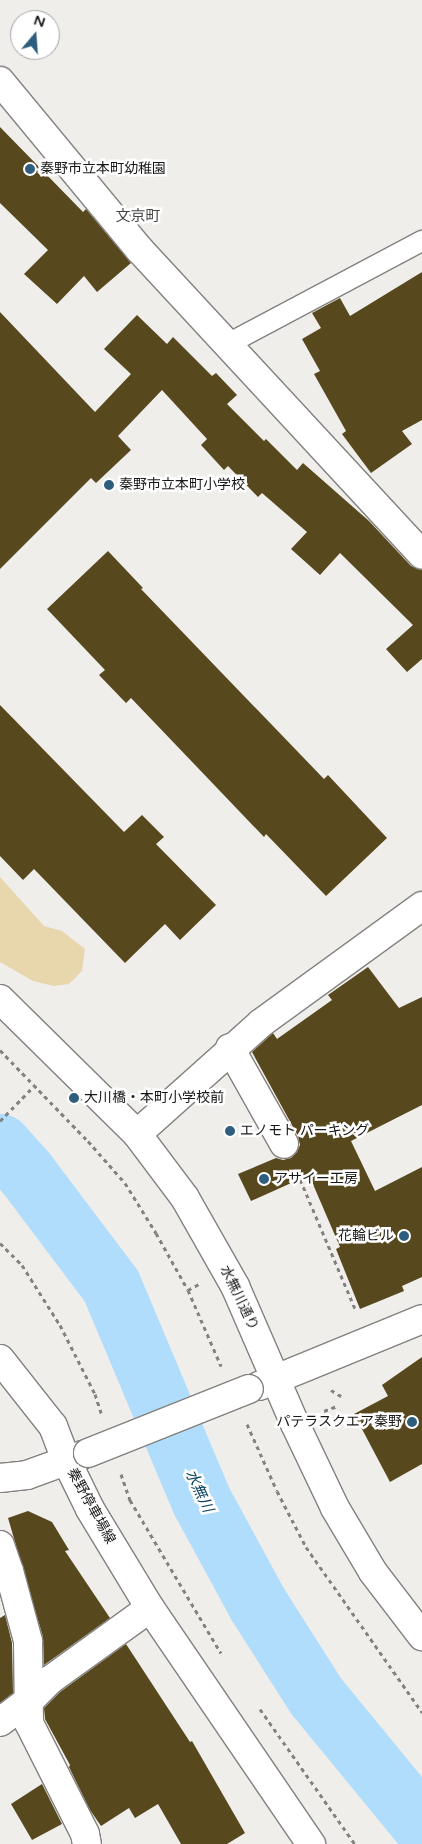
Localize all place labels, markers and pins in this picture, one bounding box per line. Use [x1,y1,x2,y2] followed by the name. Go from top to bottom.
[40,161,166,177] place label: 秦野市立本町幼稚園
[24,163,36,175] marker: 秦野市立本町幼稚園
[119,477,245,493] place label: 秦野市立本町小学校
[103,479,115,491] marker: 秦野市立本町小学校
[84,1090,224,1106] place label: 大川橋・本町小学校前
[68,1092,80,1104] marker: 大川橋・本町小学校前
[240,1123,370,1139] place label: エノモト パーキング
[224,1125,236,1137] marker: エノモト パーキング
[274,1171,358,1187] place label: アサイー工房
[258,1173,270,1185] marker: アサイー工房
[338,1228,394,1244] place label: 花輪ビル
[398,1230,410,1242] marker: 花輪ビル
[276,1414,402,1430] place label: パテラスクエア秦野
[406,1416,418,1428] marker: パテラスクエア秦野

